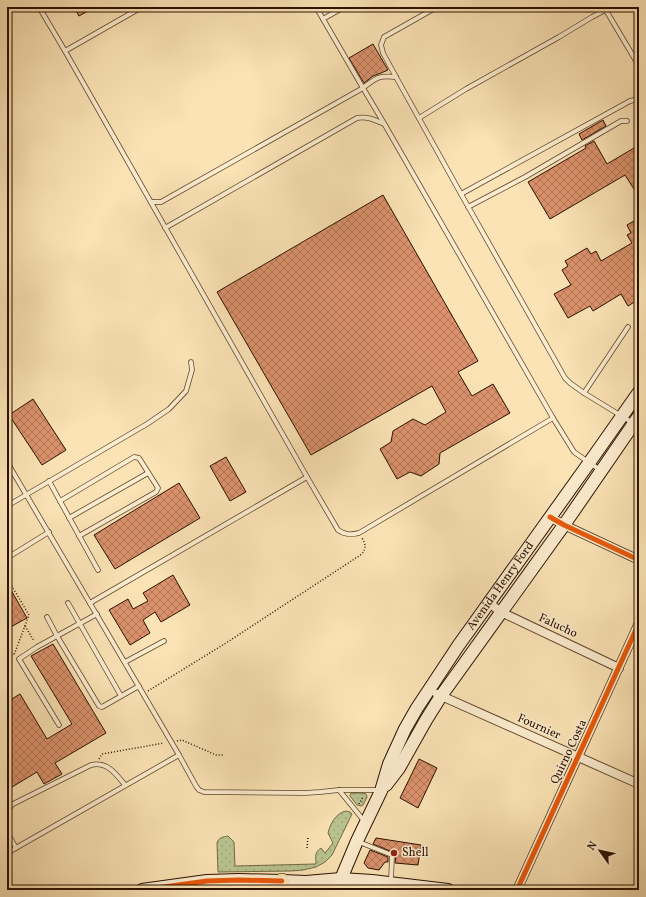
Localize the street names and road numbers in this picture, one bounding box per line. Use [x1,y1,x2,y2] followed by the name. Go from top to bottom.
[464,538,538,634] street label: Avenida Henry Ford
[536,610,580,642] street label: Falucho
[515,710,563,744] street label: Fournier
[547,717,591,787] street label: Quirno Costa

